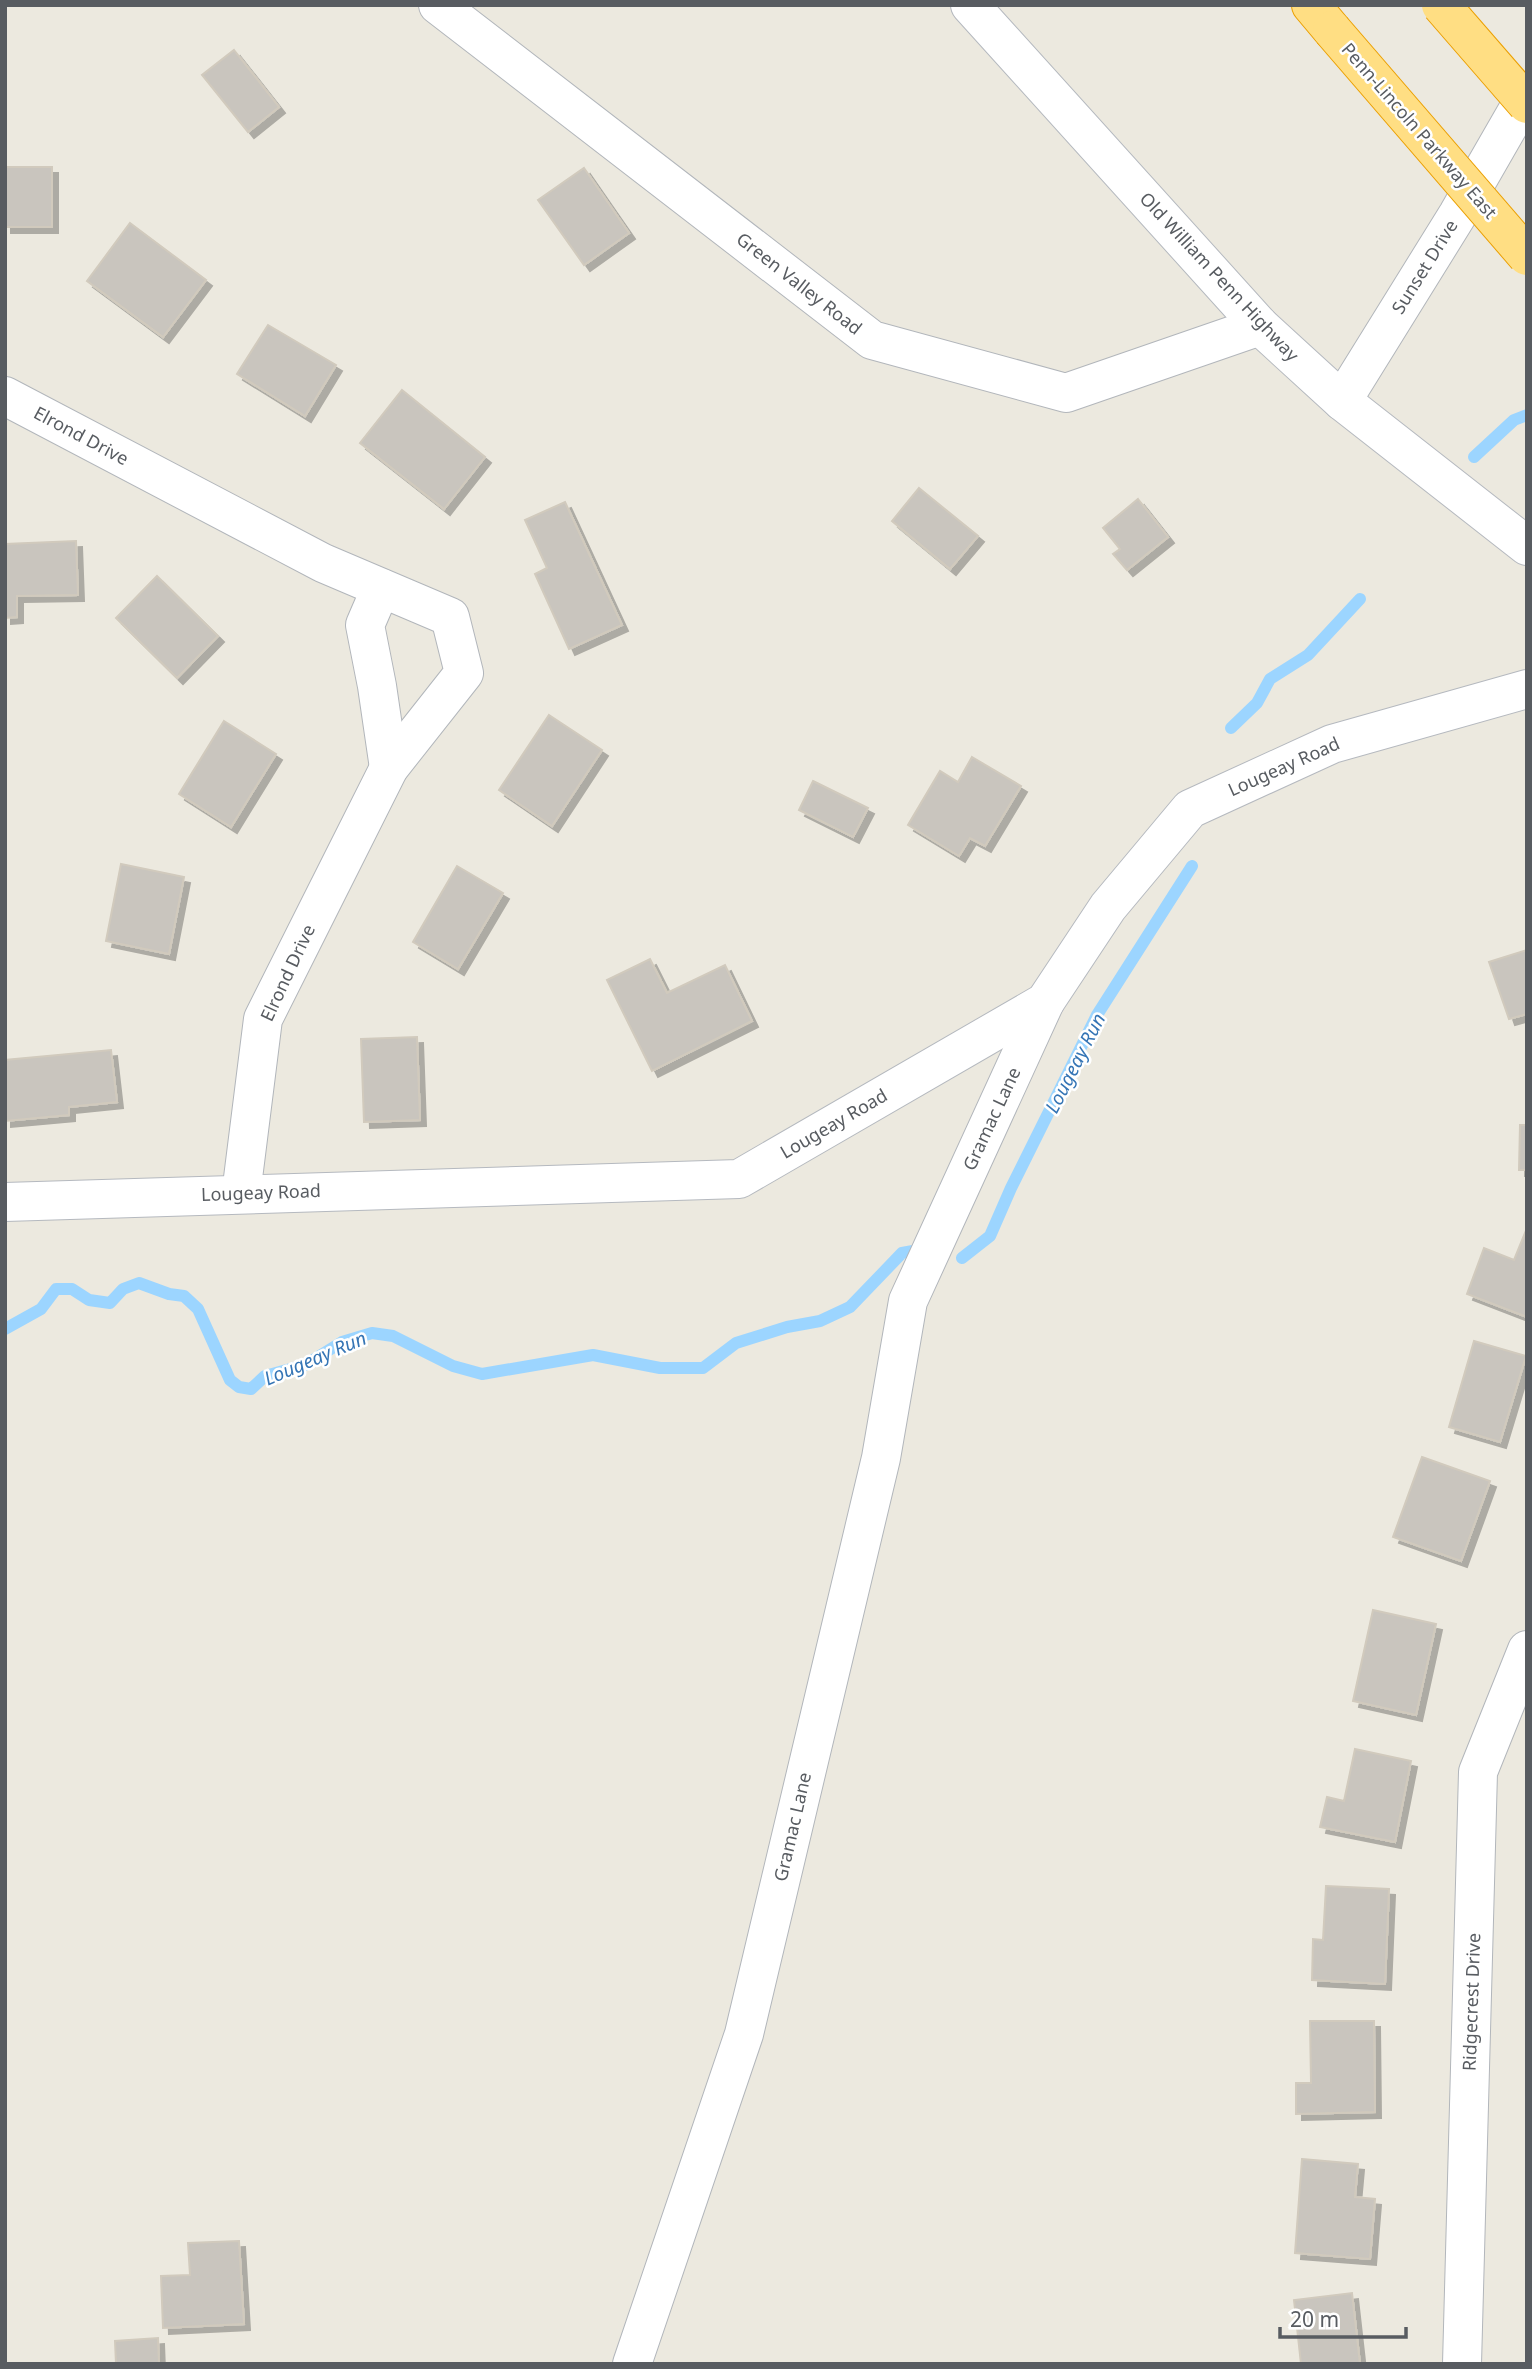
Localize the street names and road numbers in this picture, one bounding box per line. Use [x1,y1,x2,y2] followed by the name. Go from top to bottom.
[1337,37,1503,224] street label: Penn-Lincoln Parkway East
[1135,187,1305,367] street label: Old William Penn Highway
[1386,215,1463,318] street label: Sunset Drive
[732,227,867,340] street label: Green Valley Road
[30,400,133,470] street label: Elrond Drive
[1224,731,1343,801] street label: Lougeay Road
[254,920,320,1025] street label: Elrond Drive
[957,1063,1025,1174] street label: Gramac Lane
[776,1083,891,1163] street label: Lougeay Road
[201,1178,321,1206] street label: Lougeay Road
[768,1770,816,1884] street label: Gramac Lane
[1457,1932,1485,2071] street label: Ridgecrest Drive

